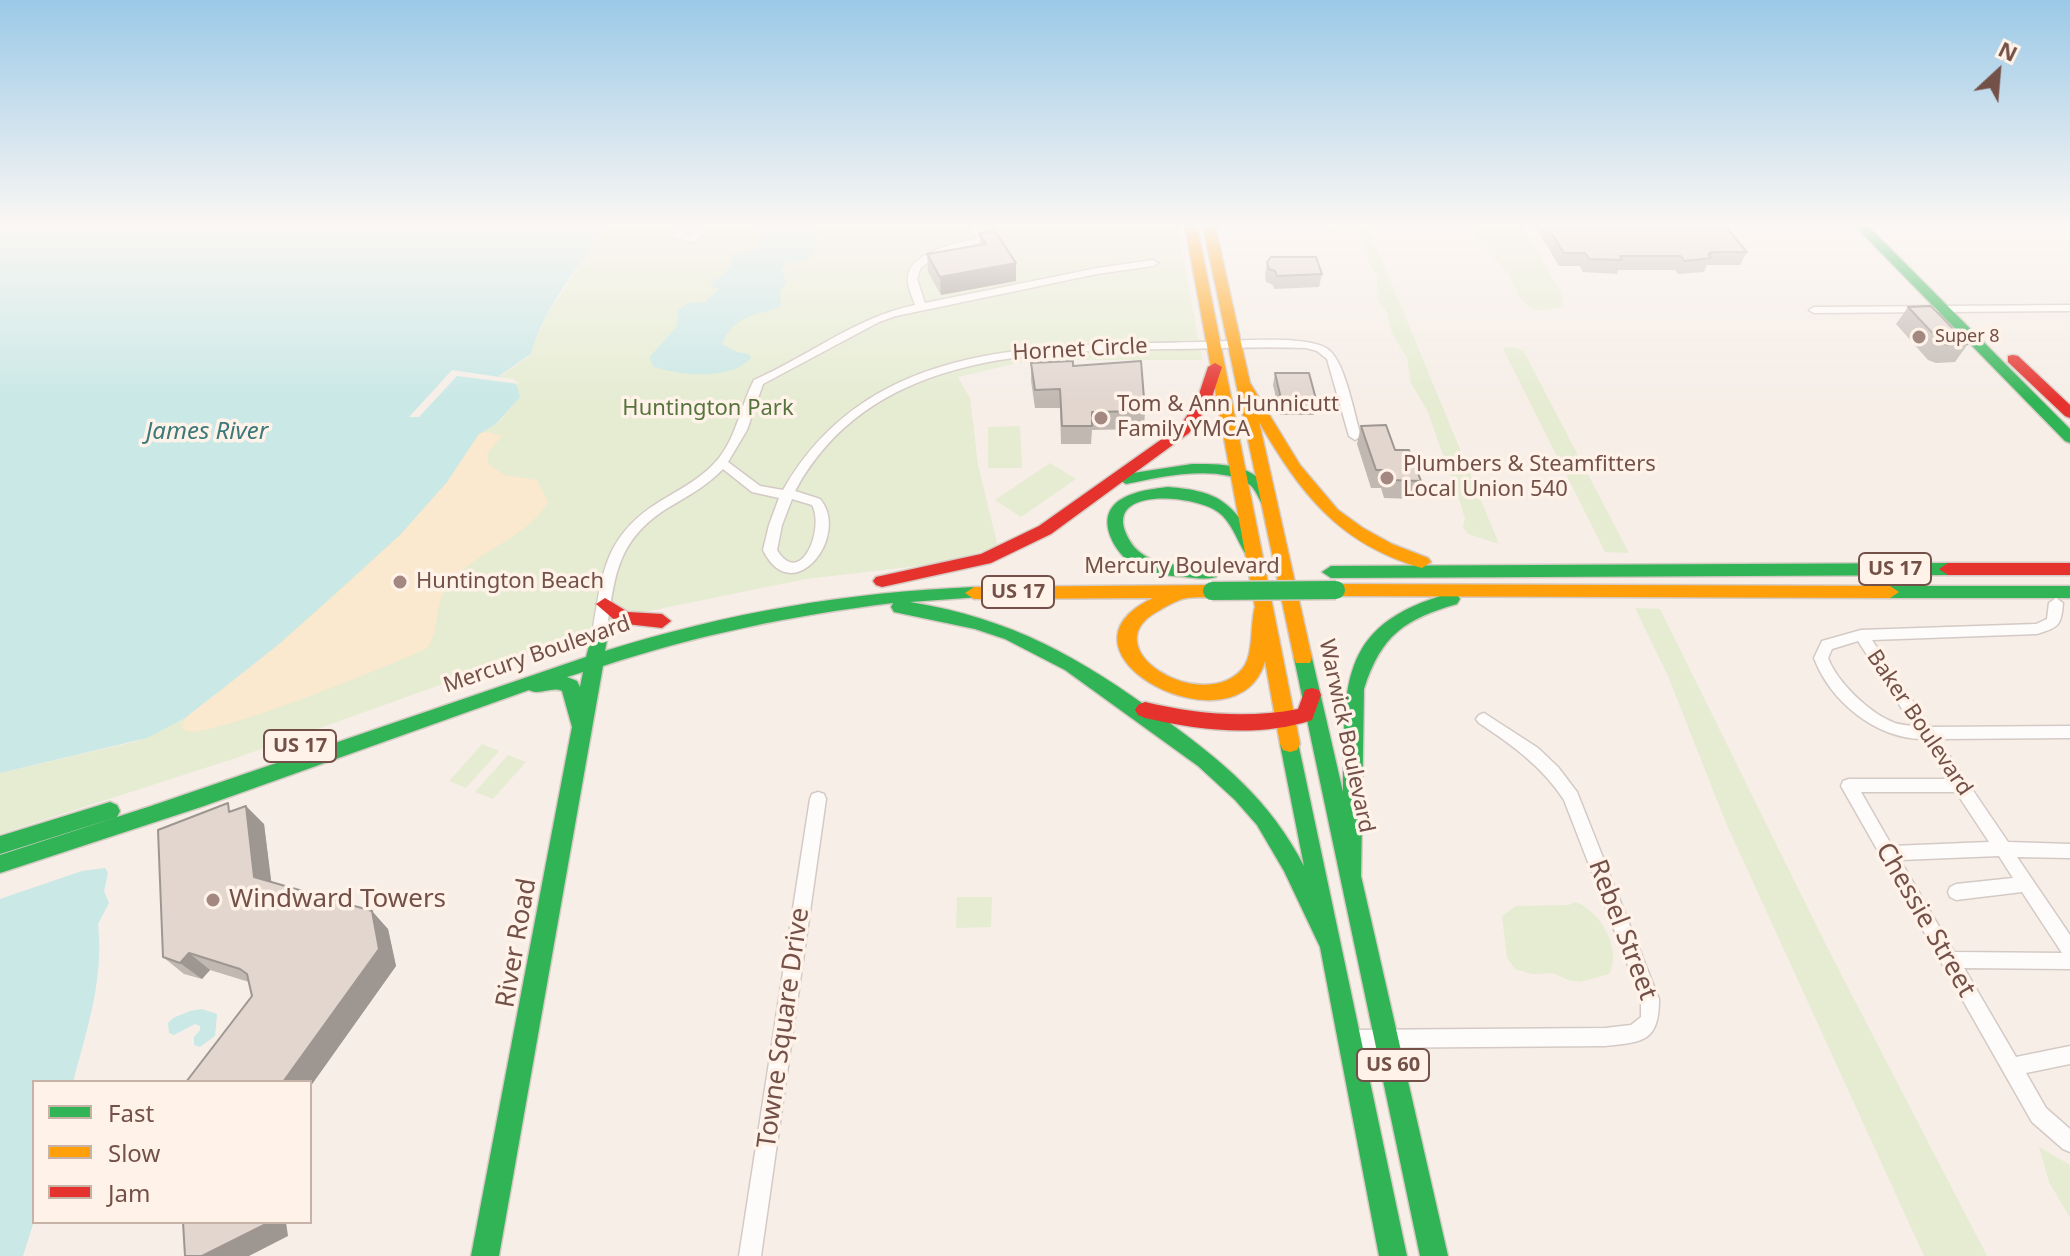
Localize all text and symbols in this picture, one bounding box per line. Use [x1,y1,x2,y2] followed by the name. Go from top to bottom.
[1958,32,2038,112] north arrow
[1994,33,2023,68] text: N
[1935,326,2000,348] place label: Super 8
[1910,328,1928,346] marker: Super 8
[1012,333,1148,367] street label: Hornet Circle
[1117,392,1339,444] place label: Tom & Ann Hunnicutt Family YMCA
[622,396,794,422] park label: Huntington Park
[1092,409,1110,427] marker: Tom & Ann Hunnicutt Family YMCA
[146,418,268,446] water label: James River
[1403,452,1656,504] place label: Plumbers & Steamfitters Local Union 540
[1378,469,1396,487] marker: Plumbers & Steamfitters Local Union 540
[1859,553,1931,585] road number: US 17
[1084,554,1280,580] street label: Mercury Boulevard
[416,569,604,595] place label: Huntington Beach
[391,573,409,591] marker: Huntington Beach
[982,576,1054,608] road number: US 17
[440,611,634,699] street label: Mercury Boulevard
[1313,637,1379,835] street label: Warwick Boulevard
[1860,645,1978,801] street label: Baker Boulevard
[264,730,336,762] road number: US 17
[1868,837,1982,1003] street label: Chessie Street
[1581,856,1663,1004] street label: Rebel Street
[490,876,544,1010] street label: River Road
[229,884,446,916] place label: Windward Towers
[204,891,222,909] marker: Windward Towers
[752,906,816,1150] street label: Towne Square Drive
[1357,1049,1429,1081] road number: US 60
[32,1080,312,1224] legend
[108,1096,154,1129] text: Fast
[108,1136,160,1169] text: Slow
[108,1176,150,1209] text: Jam

